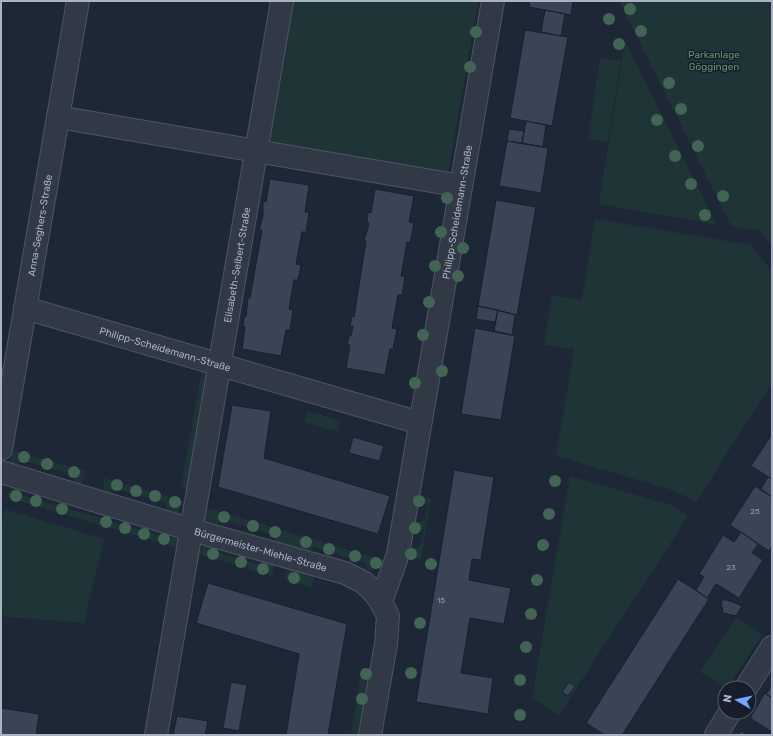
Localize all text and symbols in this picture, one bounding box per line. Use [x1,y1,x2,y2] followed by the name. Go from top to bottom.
[688,49,740,73] park label: Parkanlage Göggingen
[440,144,475,280] street label: Philipp-Scheidemann-Straße
[26,173,55,277] street label: Anna-Seghers-Straße
[222,206,254,324] street label: Elisabeth-Selbert-Straße
[98,325,232,375] street label: Philipp-Scheidemann-Straße
[750,507,760,516] house number: 25
[193,526,329,575] street label: Bürgermeister-Miehle-Straße
[726,563,736,572] house number: 23
[437,596,445,605] house number: 15
[717,680,757,720] north arrow
[721,694,735,703] text: N

